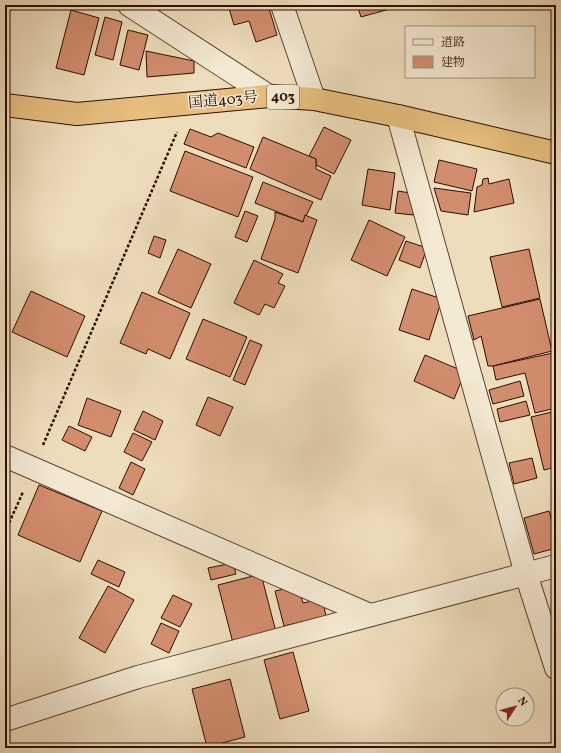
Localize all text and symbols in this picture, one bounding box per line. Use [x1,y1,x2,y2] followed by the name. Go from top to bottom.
[405,26,535,78] legend
[441,35,465,51] text: 道路
[441,55,465,71] text: 建物
[267,85,299,109] road number: 403
[187,87,259,115] street label: 国道403号
[495,687,535,727] north arrow
[513,694,530,710] text: N

